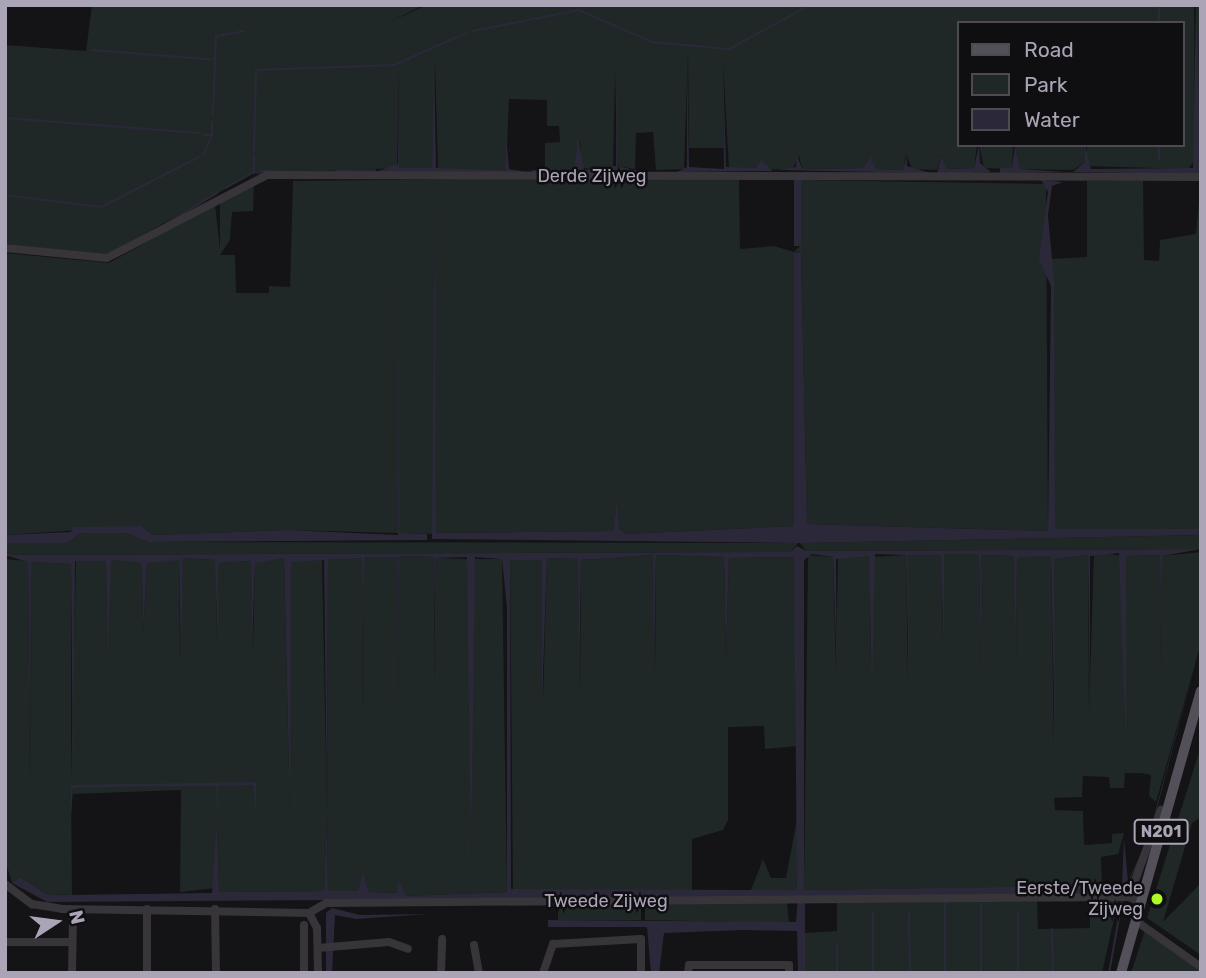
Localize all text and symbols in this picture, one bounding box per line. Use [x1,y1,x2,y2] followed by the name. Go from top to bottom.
[958,21,1185,147] legend
[1024,37,1074,62] text: Road
[1024,72,1068,97] text: Park
[1024,107,1080,132] text: Water
[537,165,647,187] street label: Derde Zijweg
[1133,820,1189,845] road number: N201
[1016,878,1143,920] place label: Eerste/Tweede Zijweg
[21,887,91,957] north arrow
[544,890,668,912] street label: Tweede Zijweg
[1149,891,1165,907] marker: Eerste/Tweede Zijweg
[64,908,90,926] text: N

